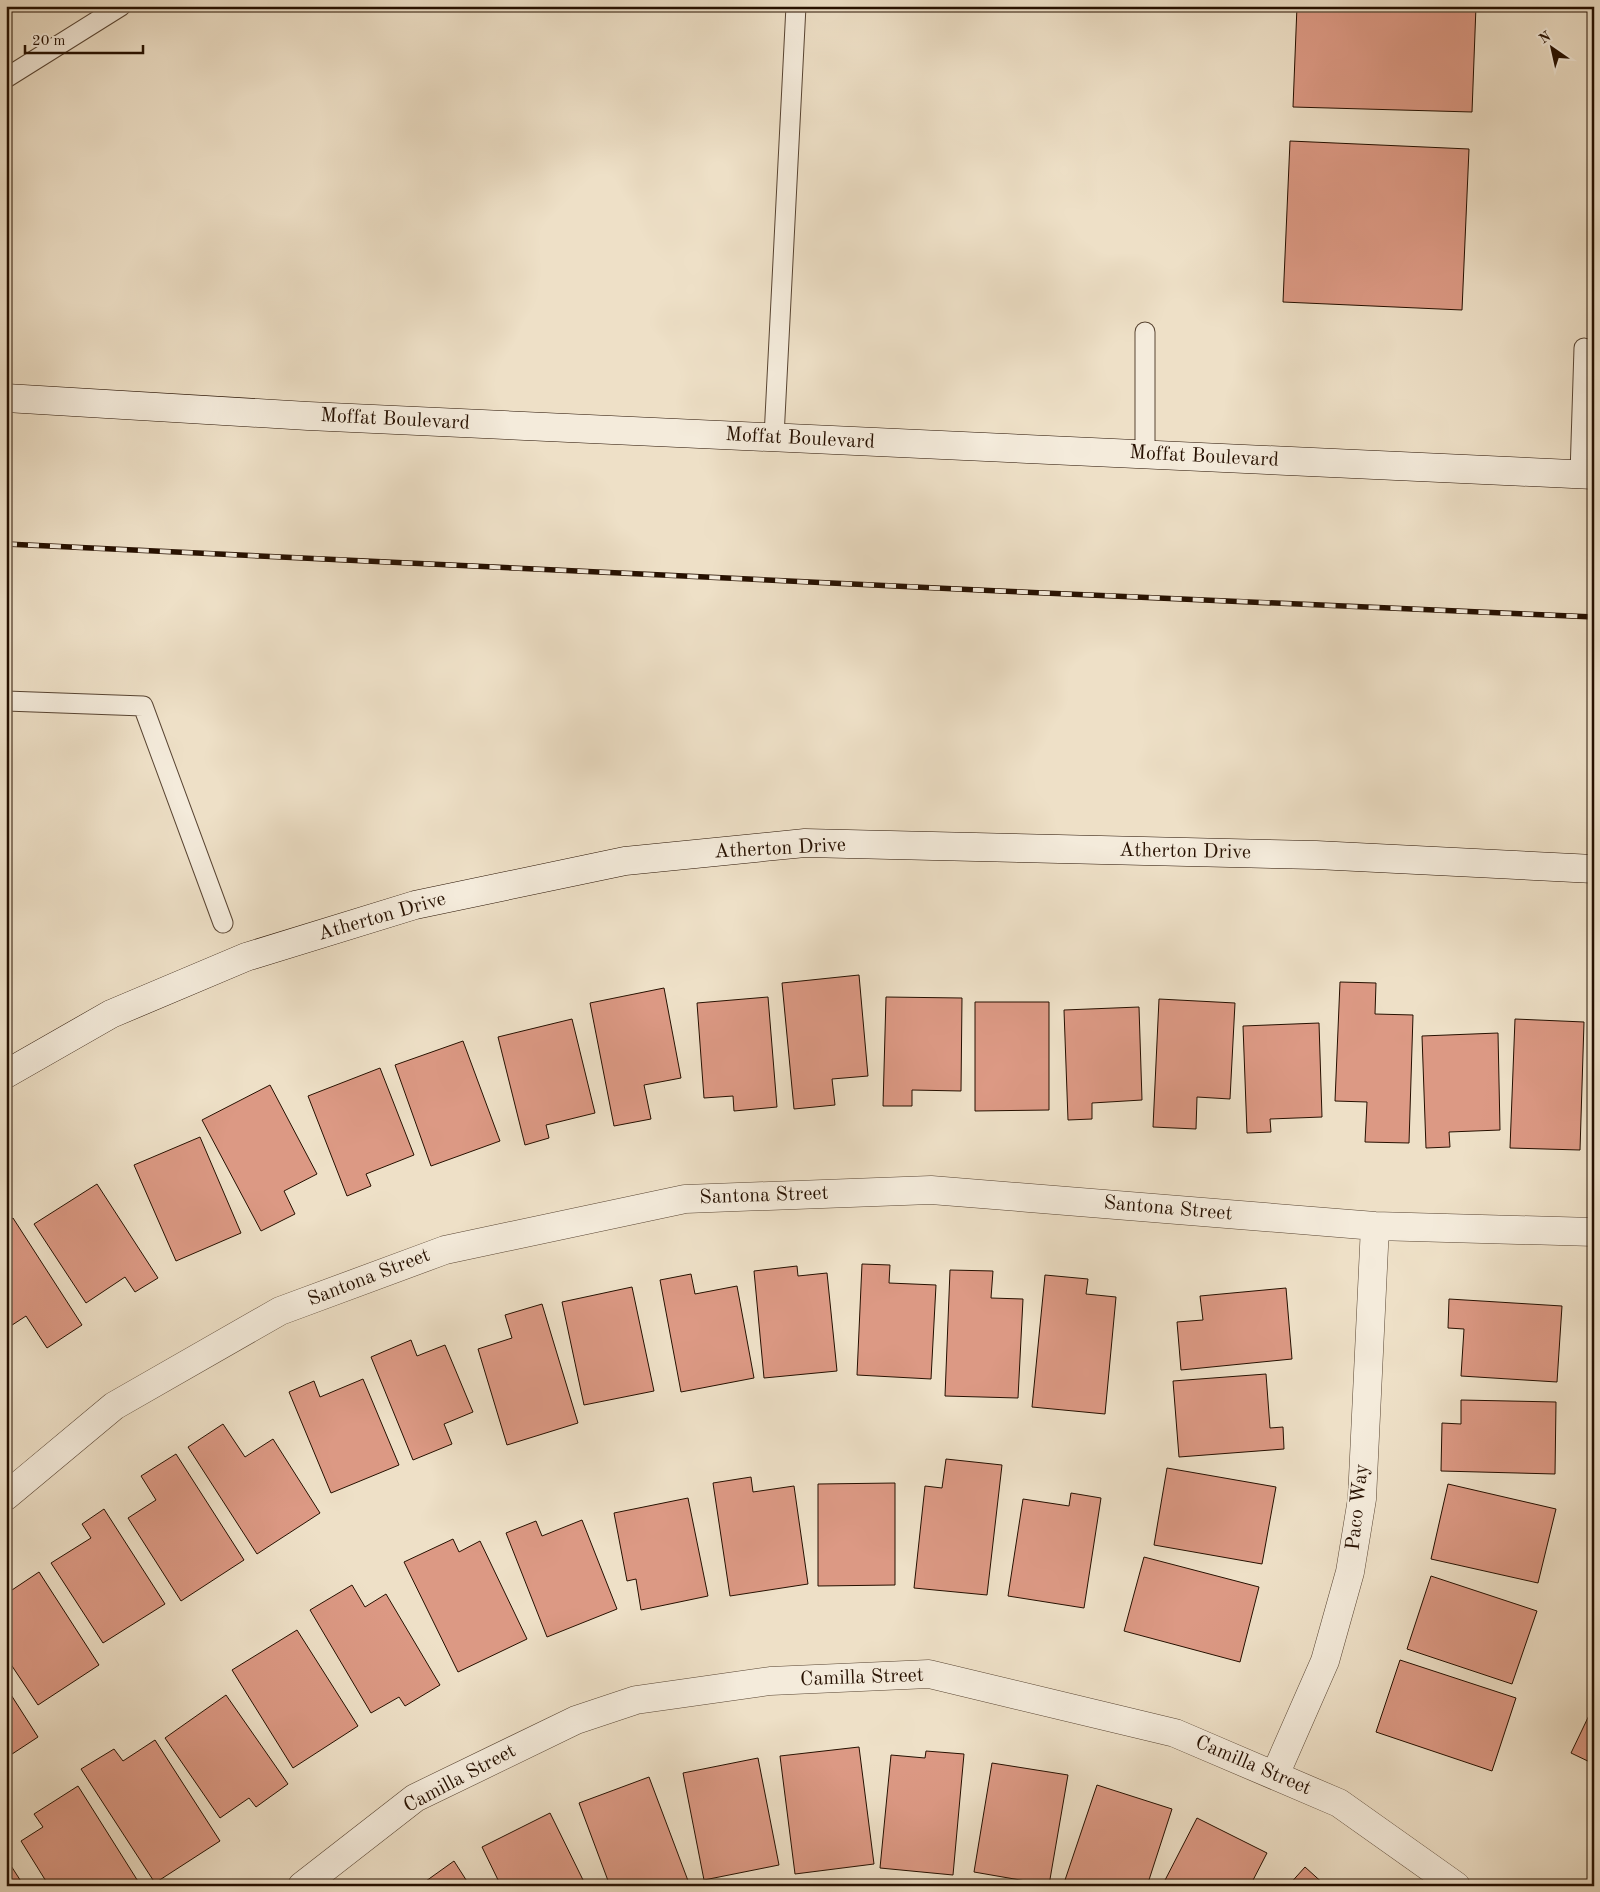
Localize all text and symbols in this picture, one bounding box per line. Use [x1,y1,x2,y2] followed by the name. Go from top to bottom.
[25,22,142,54] scale bar
[1528,22,1578,72] north arrow
[1537,29,1554,47] text: N
[32,34,66,49] text: 20 m
[320,406,470,434] street label: Moffat Boulevard
[725,425,875,453] street label: Moffat Boulevard
[1129,443,1279,471] street label: Moffat Boulevard
[714,836,846,862] street label: Atherton Drive
[1119,841,1251,863] street label: Atherton Drive
[316,889,448,945] street label: Atherton Drive
[699,1184,829,1208] street label: Santona Street
[1103,1193,1233,1225] street label: Santona Street
[305,1245,433,1311] street label: Santona Street
[1344,1462,1373,1551] street label: Paco Way
[800,1666,924,1690] street label: Camilla Street
[1192,1733,1314,1799] street label: Camilla Street
[401,1741,519,1817] street label: Camilla Street

